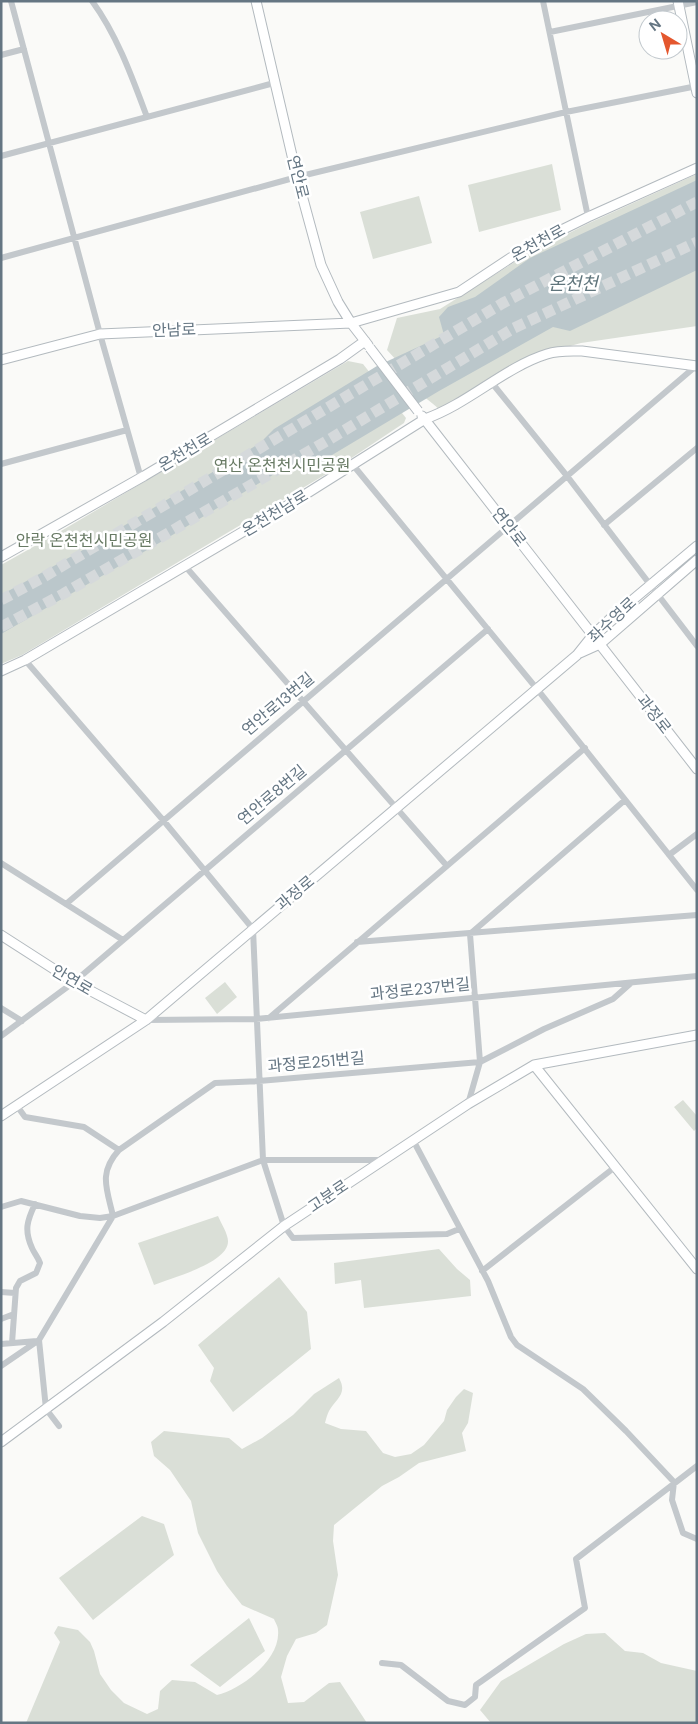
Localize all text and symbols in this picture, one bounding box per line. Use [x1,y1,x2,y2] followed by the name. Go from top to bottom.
[638,10,688,60] north arrow
[645,15,665,35] text: N
[282,153,314,201] street label: 연안로
[507,219,569,266] street label: 온천천로
[548,272,600,296] water label: 온천천
[152,319,197,341] street label: 안남로
[154,428,216,476] street label: 온천천로
[214,455,350,476] park label: 연산 온천천시민공원
[238,485,312,541] street label: 온천천남로
[487,503,531,551] street label: 연안로
[16,530,152,551] park label: 안락 온천천시민공원
[583,592,641,648] street label: 좌수영로
[238,668,318,740] street label: 연안로13번길
[632,690,676,738] street label: 과정로
[233,760,311,830] street label: 연안로8번길
[271,871,319,915] street label: 과정로
[48,960,97,1000] street label: 안연로
[369,973,471,1005] street label: 과정로237번길
[266,1047,366,1077] street label: 과정로251번길
[304,1175,352,1217] street label: 고분로

